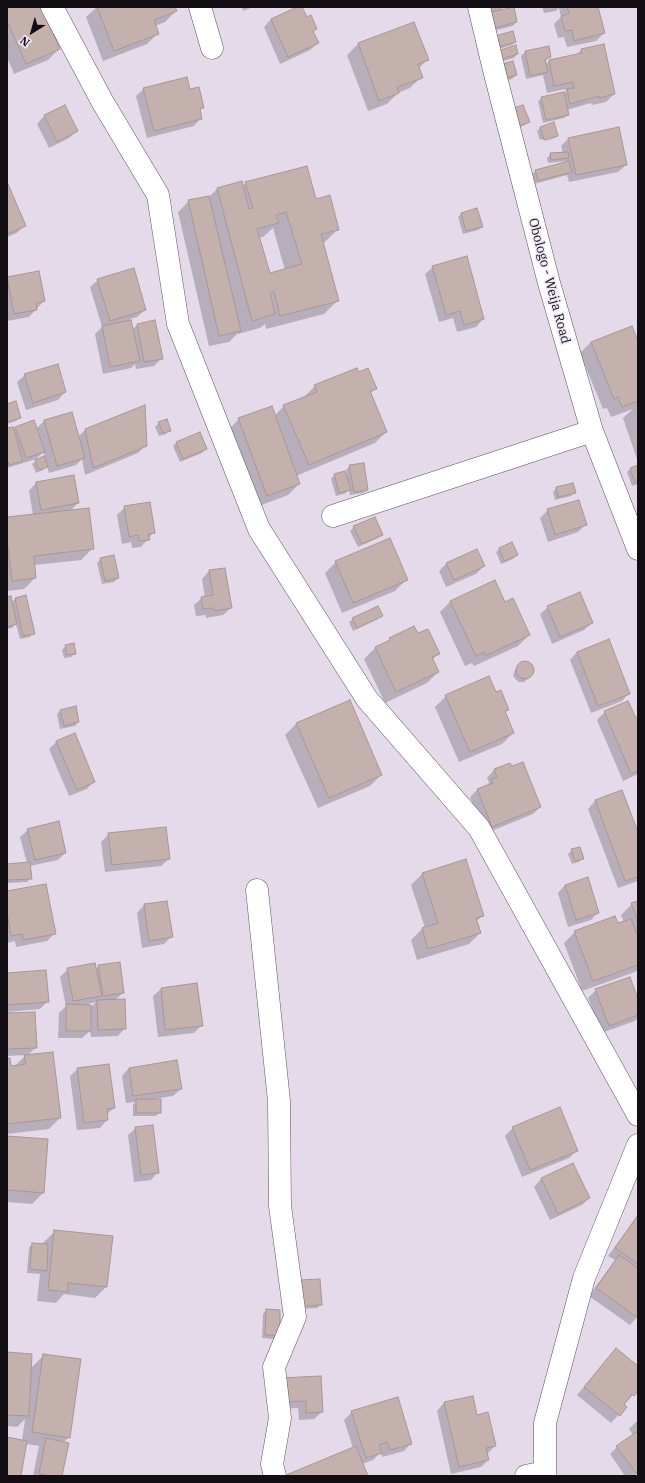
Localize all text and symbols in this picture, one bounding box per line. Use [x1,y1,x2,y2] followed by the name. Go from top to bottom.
[12,12,52,52] north arrow
[17,33,32,50] text: N
[525,217,573,345] street label: Obologo - Weija Road

